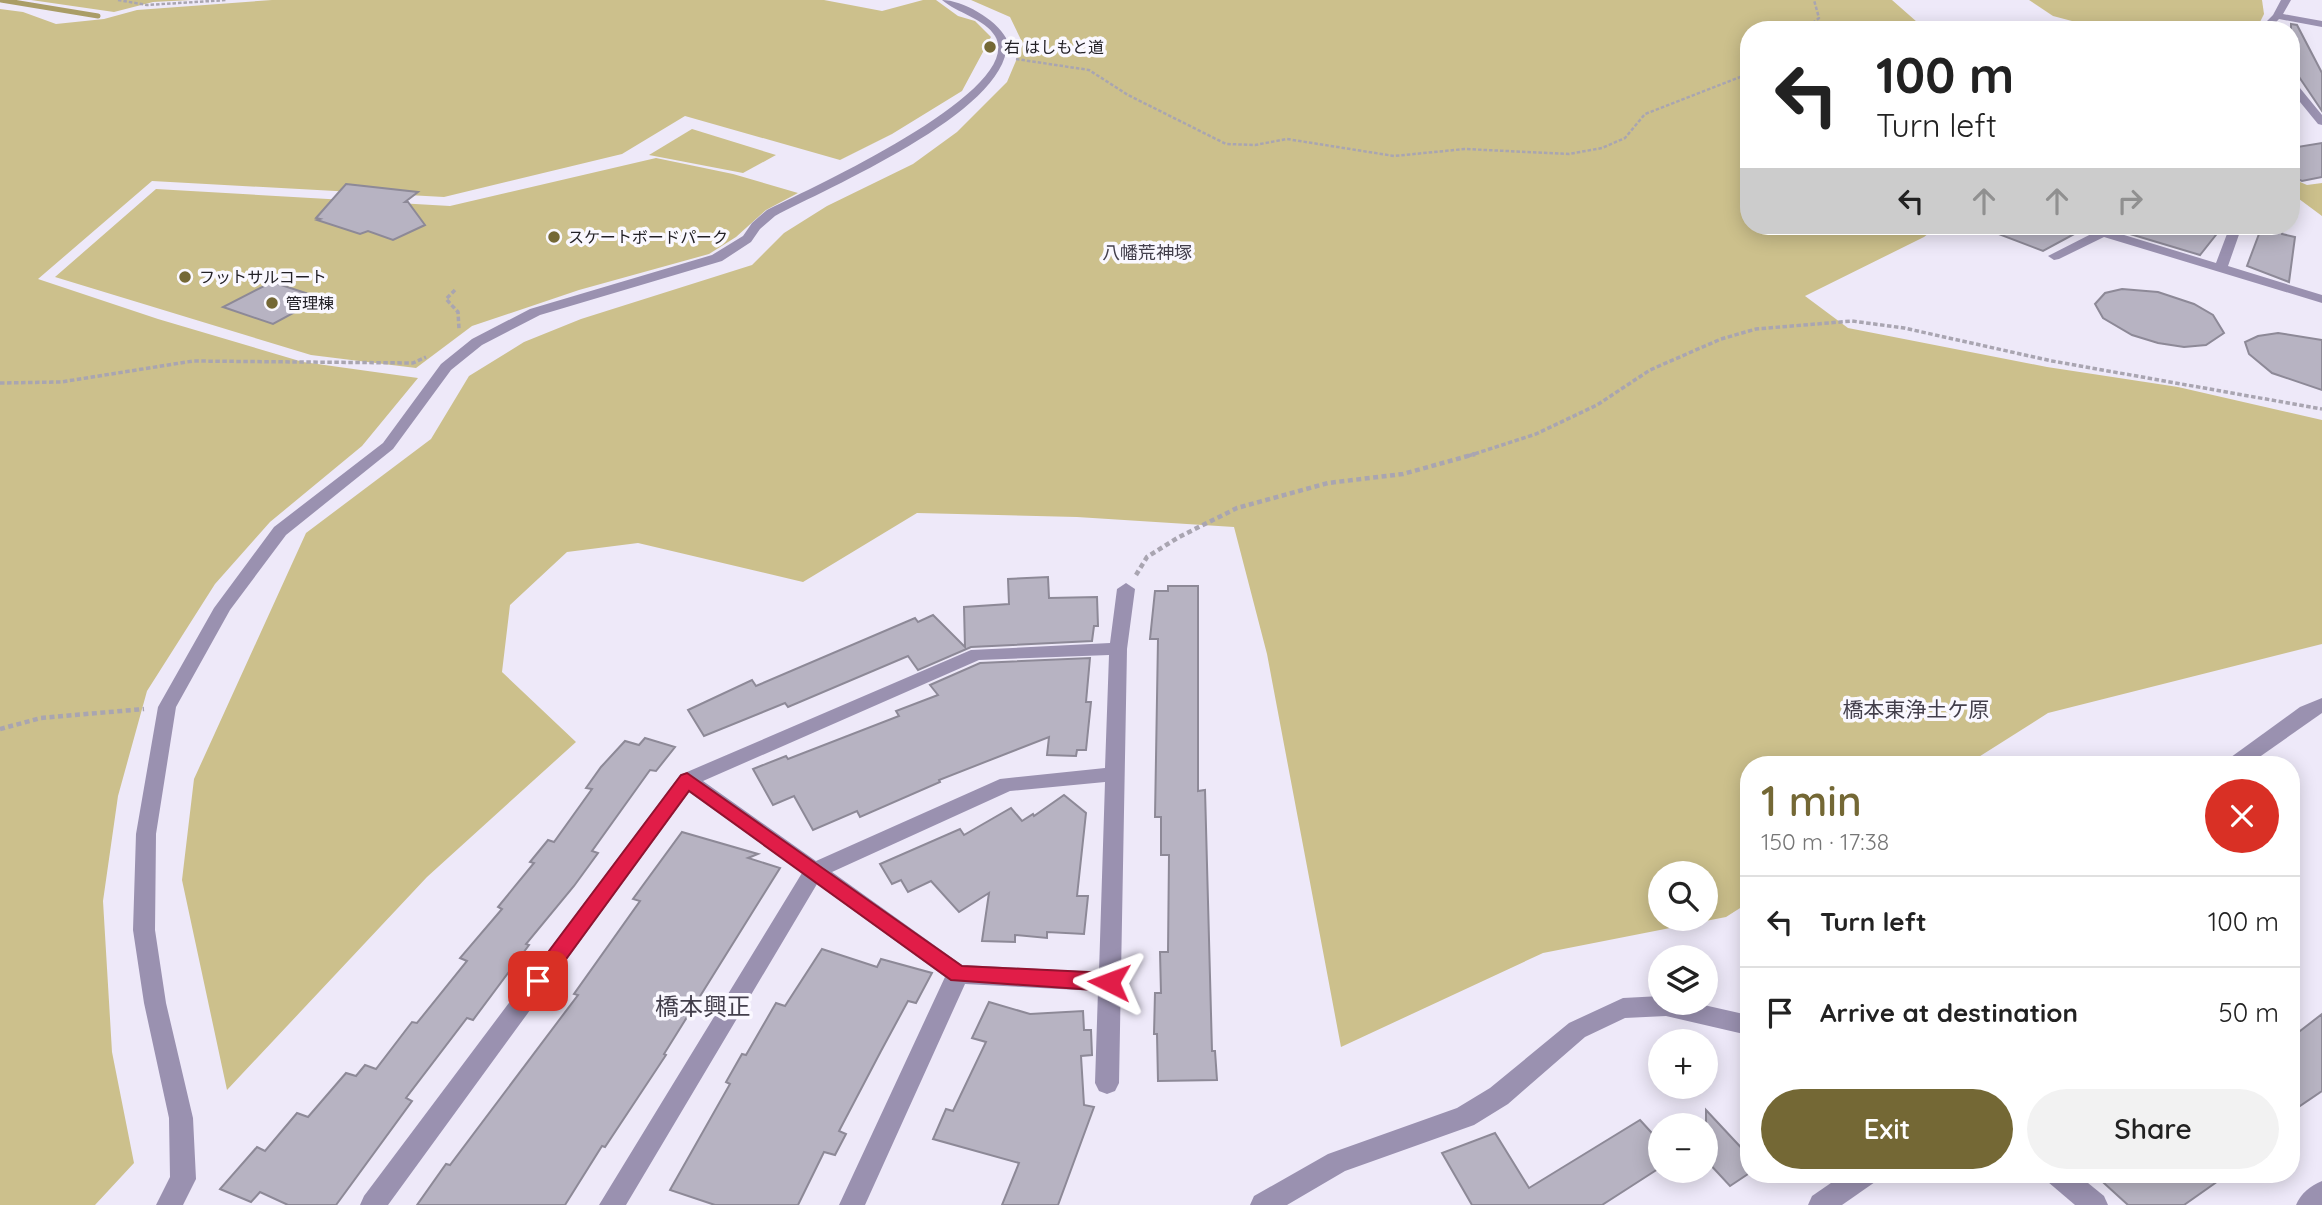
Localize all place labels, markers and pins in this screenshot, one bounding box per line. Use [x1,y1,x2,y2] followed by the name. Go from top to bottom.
[1004,37,1104,57] place label: 右 はしもと道
[982,39,998,55] marker: 右 はしもと道
[568,227,728,247] place label: スケートボードパーク
[546,229,562,245] marker: スケートボードパーク
[199,267,327,287] place label: フットサルコート
[177,269,193,285] marker: フットサルコート
[286,293,334,313] place label: 管理棟
[264,295,280,311] marker: 管理棟
[508,951,568,1011] pin

